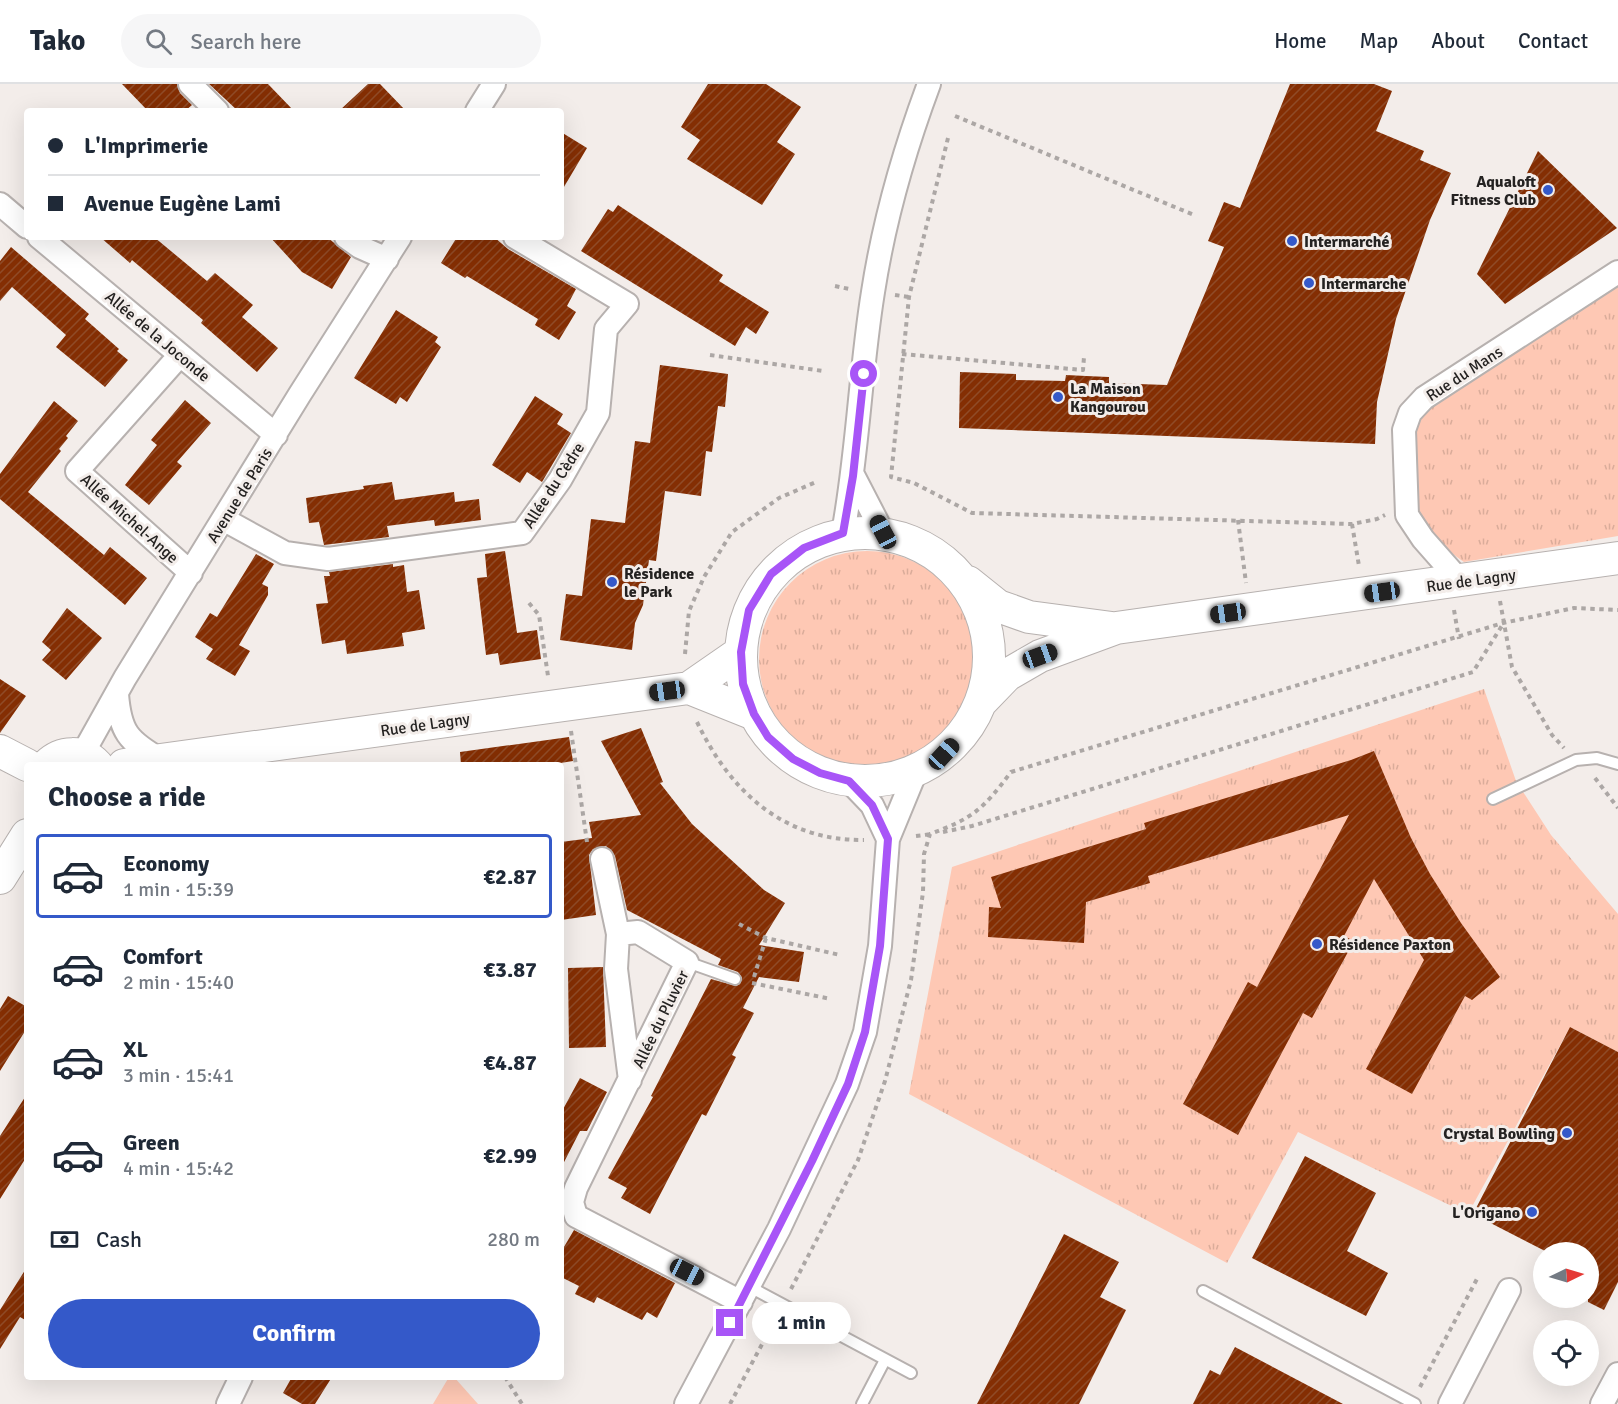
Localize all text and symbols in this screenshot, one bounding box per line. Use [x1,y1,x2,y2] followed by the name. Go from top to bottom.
[121,14,541,68] search box
[30,24,85,58] text: Tako
[142,25,175,58] icon: search
[190,28,301,55] text: Search here
[1274,28,1327,54] text: Home
[1360,28,1398,54] text: Map
[1431,28,1485,54] text: About
[1518,28,1588,54] text: Contact
[84,132,208,159] text: L'Imprimerie
[1450,172,1536,210] place label: Aqualoft Fitness Club
[1541,183,1555,197] marker: Aqualoft Fitness Club
[84,190,281,217] text: Avenue Eugène Lami
[1304,232,1390,252] place label: Intermarché
[1285,234,1299,248] marker: Intermarché
[1321,274,1407,294] place label: Intermarche
[1302,276,1316,290] marker: Intermarche
[101,287,214,387] street label: Allée de la Joconde
[1423,342,1506,406] street label: Rue du Mans
[850,360,877,387] route start
[1070,379,1146,417] place label: La Maison Kangourou
[1051,390,1065,404] marker: La Maison Kangourou
[519,439,589,532] street label: Allée du Cèdre
[203,444,277,547] street label: Avenue de Paris
[76,470,182,568] street label: Allée Michel-Ange
[867,512,899,552] car
[624,564,694,602] place label: Résidence le Park
[1425,565,1518,597] street label: Rue de Lagny
[605,575,619,589] marker: Résidence le Park
[1363,581,1401,603] car
[1209,602,1247,624] car
[1020,641,1060,671] car
[648,680,686,702] car
[379,709,472,741] street label: Rue de Lagny
[925,735,963,773] car
[48,781,206,814] text: Choose a ride
[51,849,105,903] icon: car
[123,850,209,877] text: Economy
[483,863,537,890] text: €2.87
[123,877,234,902] text: 1 min · 15:39
[1329,935,1451,955] place label: Résidence Paxton
[1310,937,1324,951] marker: Résidence Paxton
[51,942,105,996] icon: car
[123,943,203,970] text: Comfort
[483,956,537,983] text: €3.87
[629,967,693,1072] street label: Allée du Pluvier
[123,970,234,995] text: 2 min · 15:40
[51,1035,105,1089] icon: car
[123,1036,148,1063] text: XL
[483,1049,537,1076] text: €4.87
[123,1063,234,1088] text: 3 min · 15:41
[1443,1124,1555,1144] place label: Crystal Bowling
[1560,1126,1574,1140] marker: Crystal Bowling
[51,1128,105,1182] icon: car
[123,1129,180,1156] text: Green
[483,1142,537,1169] text: €2.99
[123,1156,234,1181] text: 4 min · 15:42
[1452,1203,1520,1223] place label: L'Origano
[1525,1205,1539,1219] marker: L'Origano
[48,1223,81,1256] icon: cash
[96,1226,142,1253] text: Cash
[487,1227,540,1252] text: 280 m
[1533,1242,1599,1308] north arrow
[1533,1242,1599,1386] map controls
[667,1256,707,1288] car
[48,1299,540,1368] button: Confirm
[751,1302,850,1344] callout: 1 min
[716,1309,743,1336] route end
[777,1310,826,1335] text: 1 min
[1533,1320,1599,1386] button: locate

